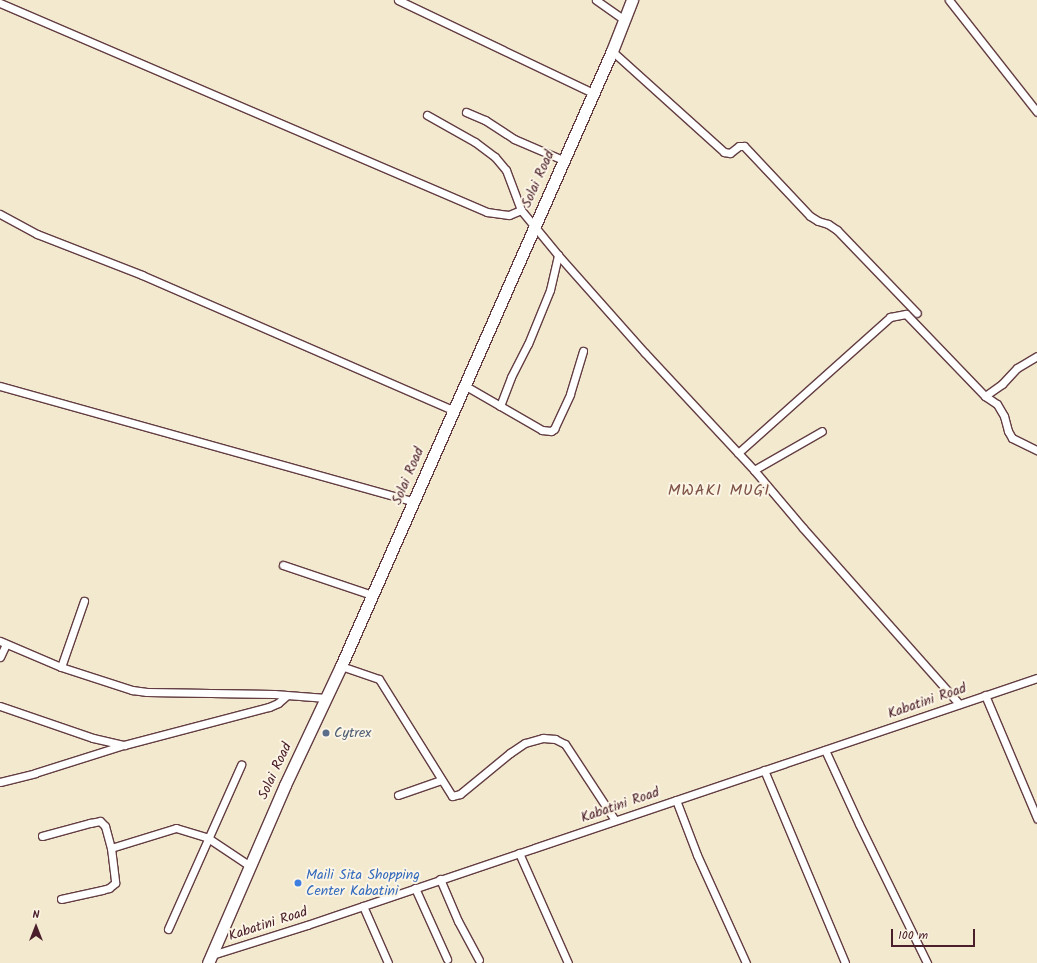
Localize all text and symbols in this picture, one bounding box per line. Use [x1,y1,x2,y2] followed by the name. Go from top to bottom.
[518,148,558,210] street label: Solai Road
[388,445,428,507] street label: Solai Road
[668,481,770,501] district label: MWAKI MUGI
[886,680,968,722] street label: Kabatini Road
[334,725,371,741] place label: Cytrex
[321,728,331,738] marker: Cytrex
[255,740,295,802] street label: Solai Road
[579,784,661,826] street label: Kabatini Road
[306,867,420,900] place label: Maili Sita Shopping Center Kabatini
[293,878,303,888] marker: Maili Sita Shopping Center Kabatini
[226,903,310,945] street label: Kabatini Road
[33,906,39,924] text: N
[16,907,56,947] north arrow
[893,921,977,947] scale bar
[898,926,928,945] text: 100 m

